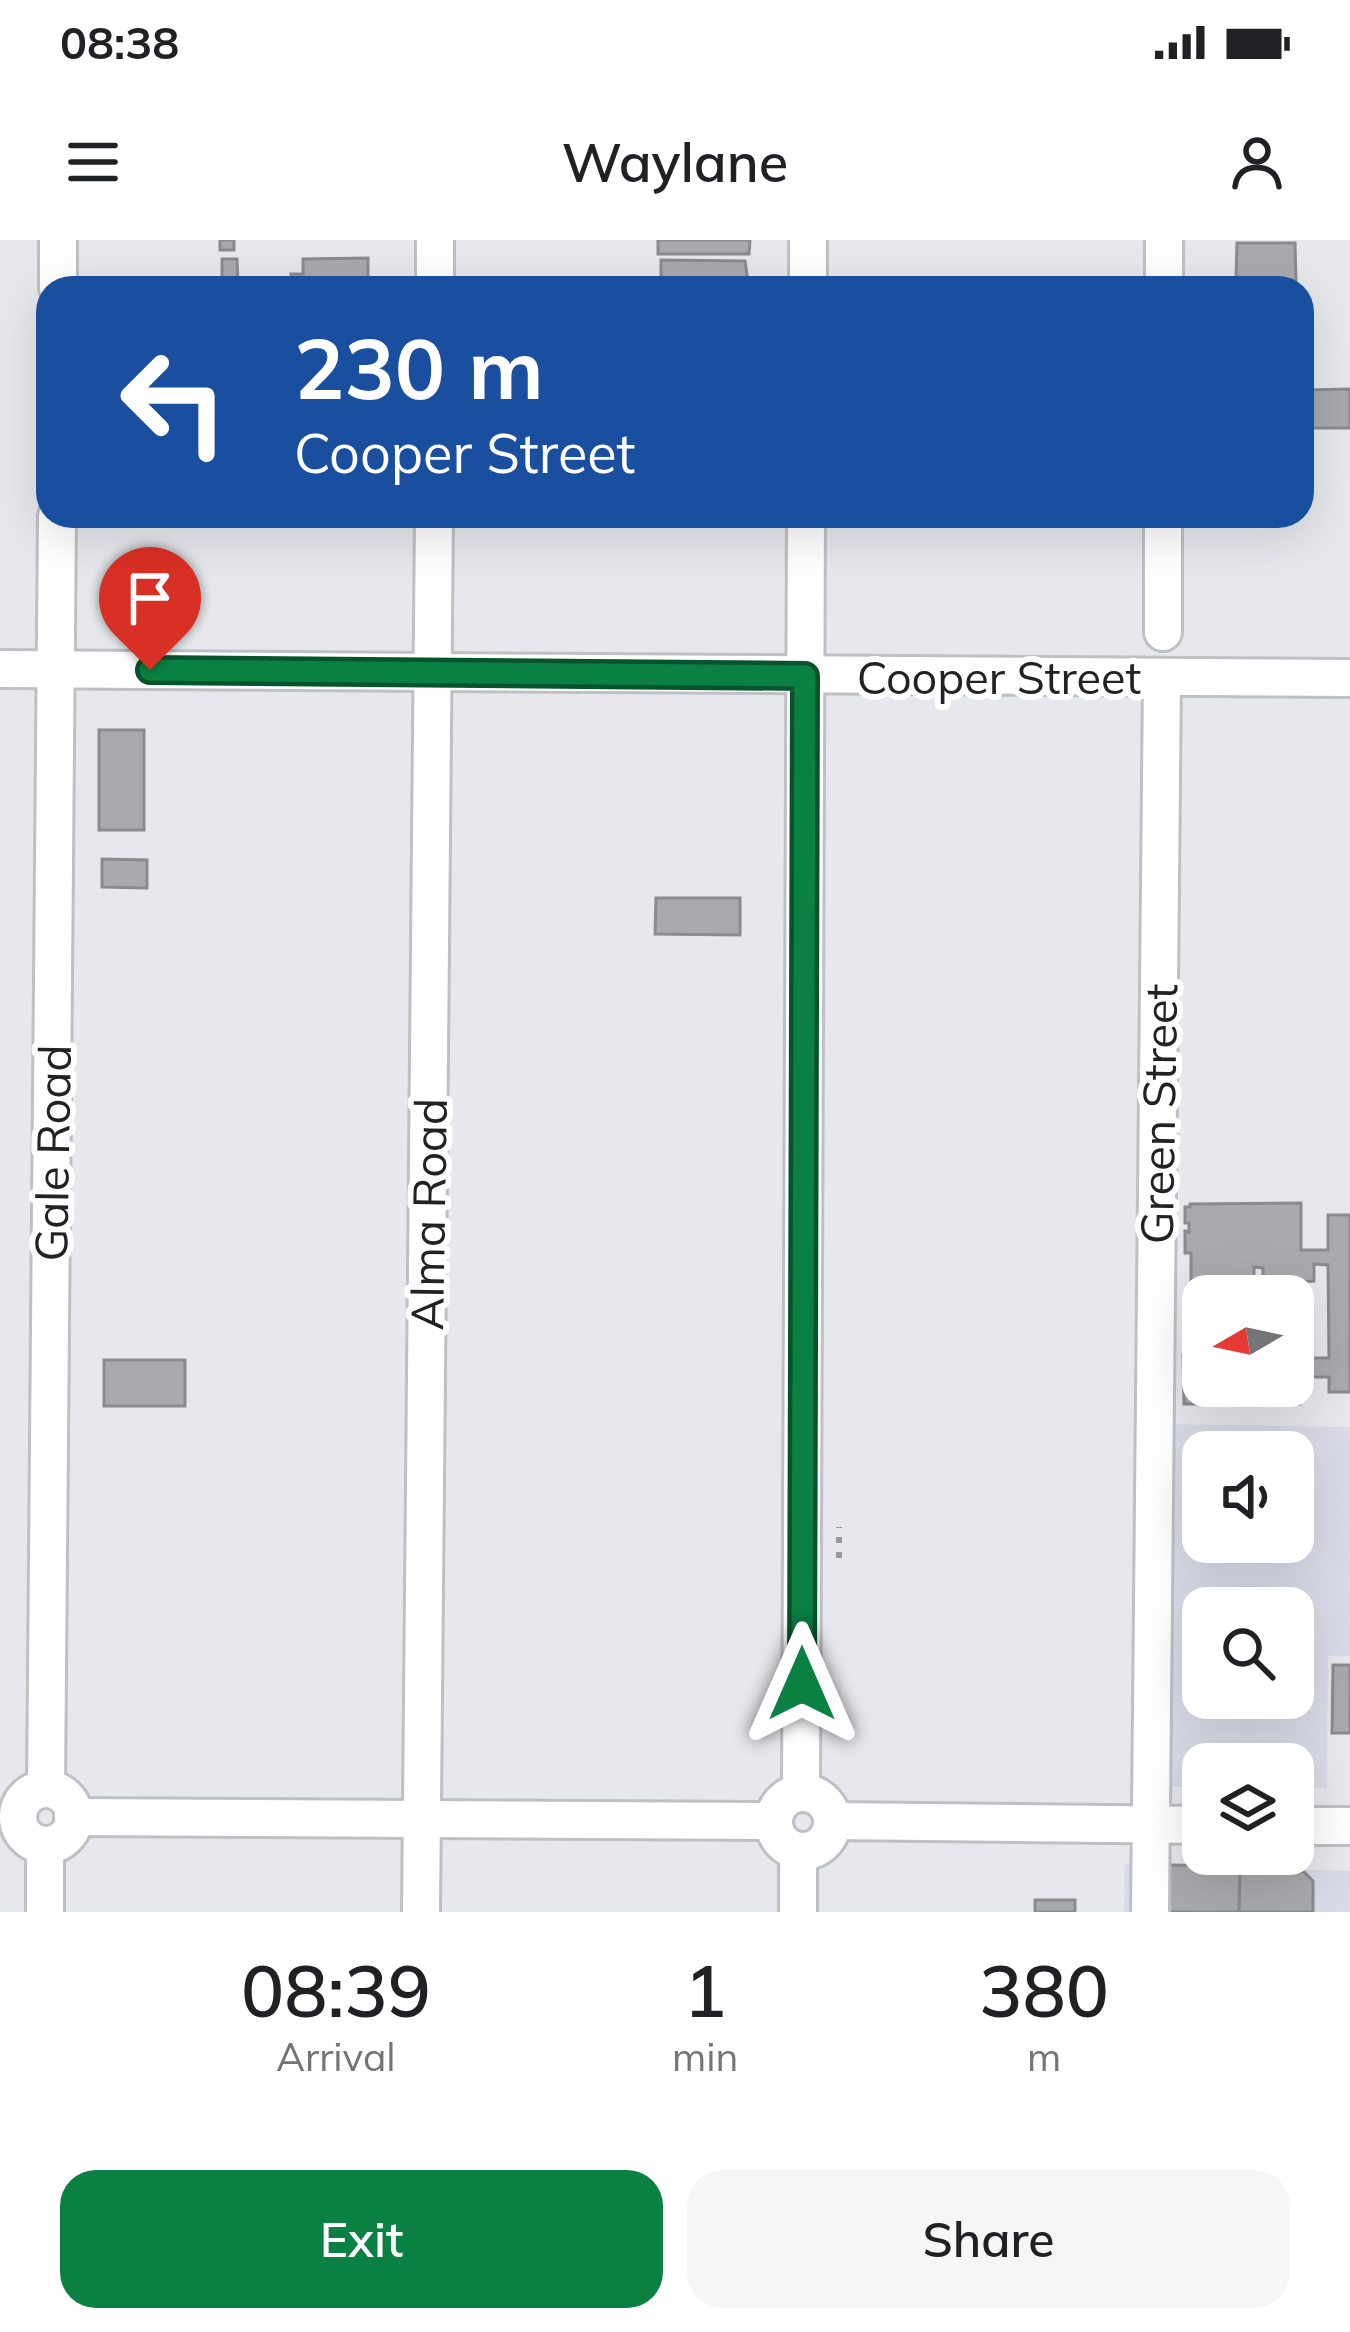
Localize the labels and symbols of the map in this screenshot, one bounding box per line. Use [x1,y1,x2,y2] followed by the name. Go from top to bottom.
[99,547,201,670] pin
[857,649,1141,705] street label: Cooper Street
[1128,983,1188,1245] street label: Green Street
[22,1044,82,1262] street label: Gale Road
[398,1097,458,1331] street label: Alma Road
[1182,1275,1314,1407] north arrow
[739,1621,865,1747] position arrow

